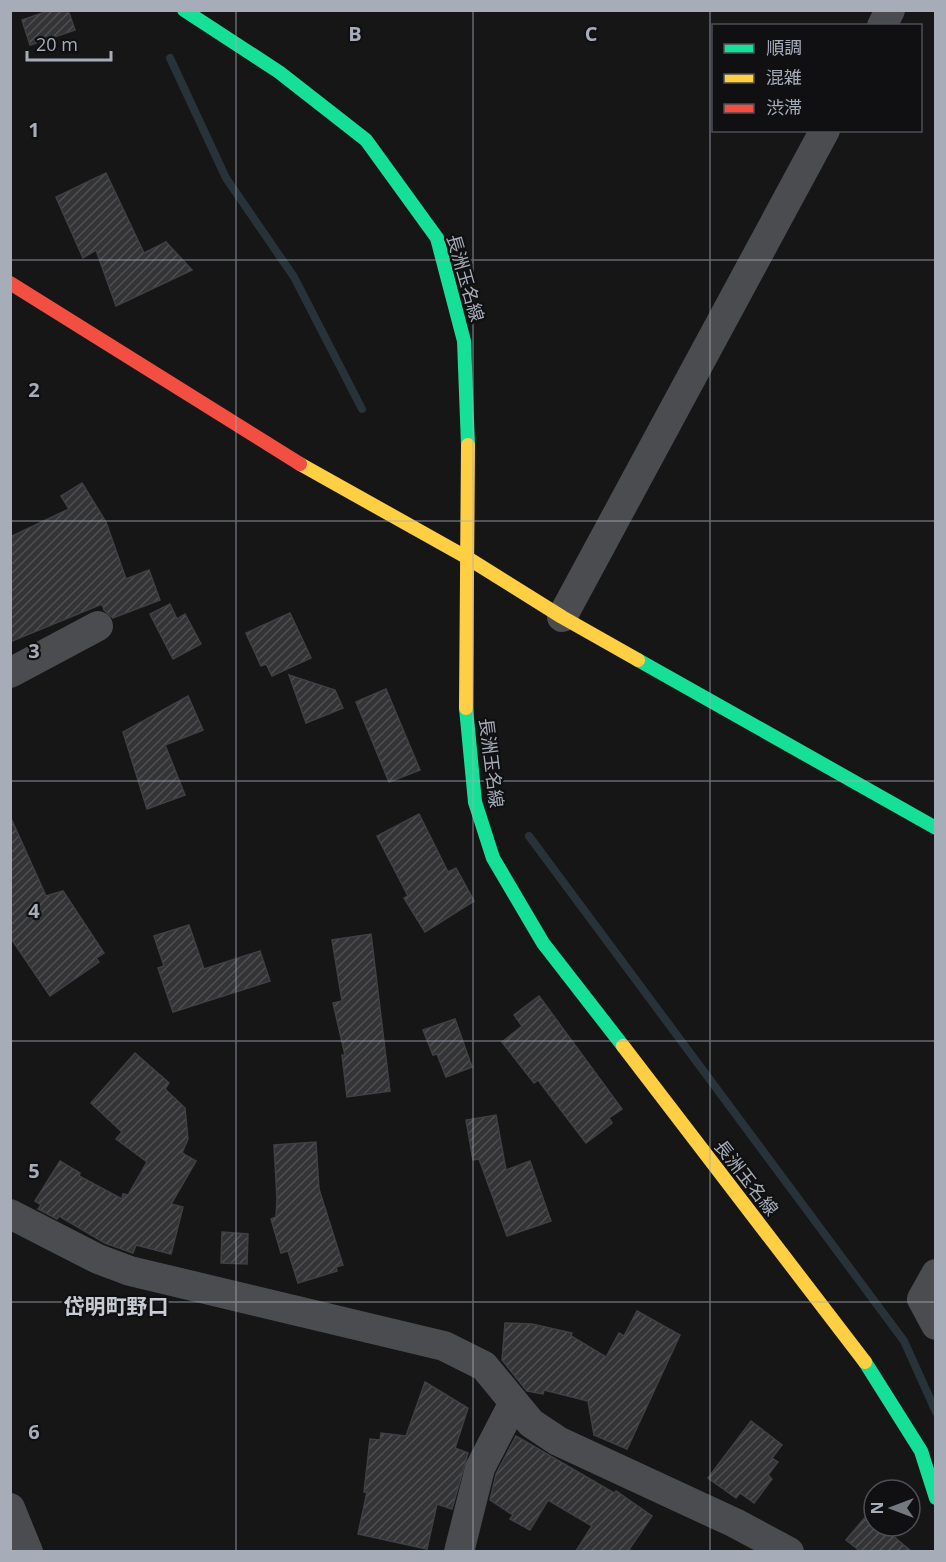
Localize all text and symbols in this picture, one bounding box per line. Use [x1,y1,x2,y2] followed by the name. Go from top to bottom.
[348,20,362,47] text: B
[585,20,598,47] text: C
[27,24,111,62] scale bar
[712,24,922,132] legend
[36,32,78,56] text: 20 m
[766,35,802,59] text: 順調
[766,65,802,89] text: 混雑
[766,95,802,119] text: 渋滞
[28,116,40,143] text: 1
[442,231,490,324] street label: 長洲玉名線
[28,376,40,403] text: 2
[28,637,40,664] text: 3
[475,717,509,809] street label: 長洲玉名線
[28,897,40,924] text: 4
[710,1135,784,1220] street label: 長洲玉名線
[28,1157,40,1184] text: 5
[64,1292,169,1320] district label: 岱明町野口
[28,1418,40,1445] text: 6
[862,1478,922,1538] north arrow
[866,1501,888,1515] text: N

